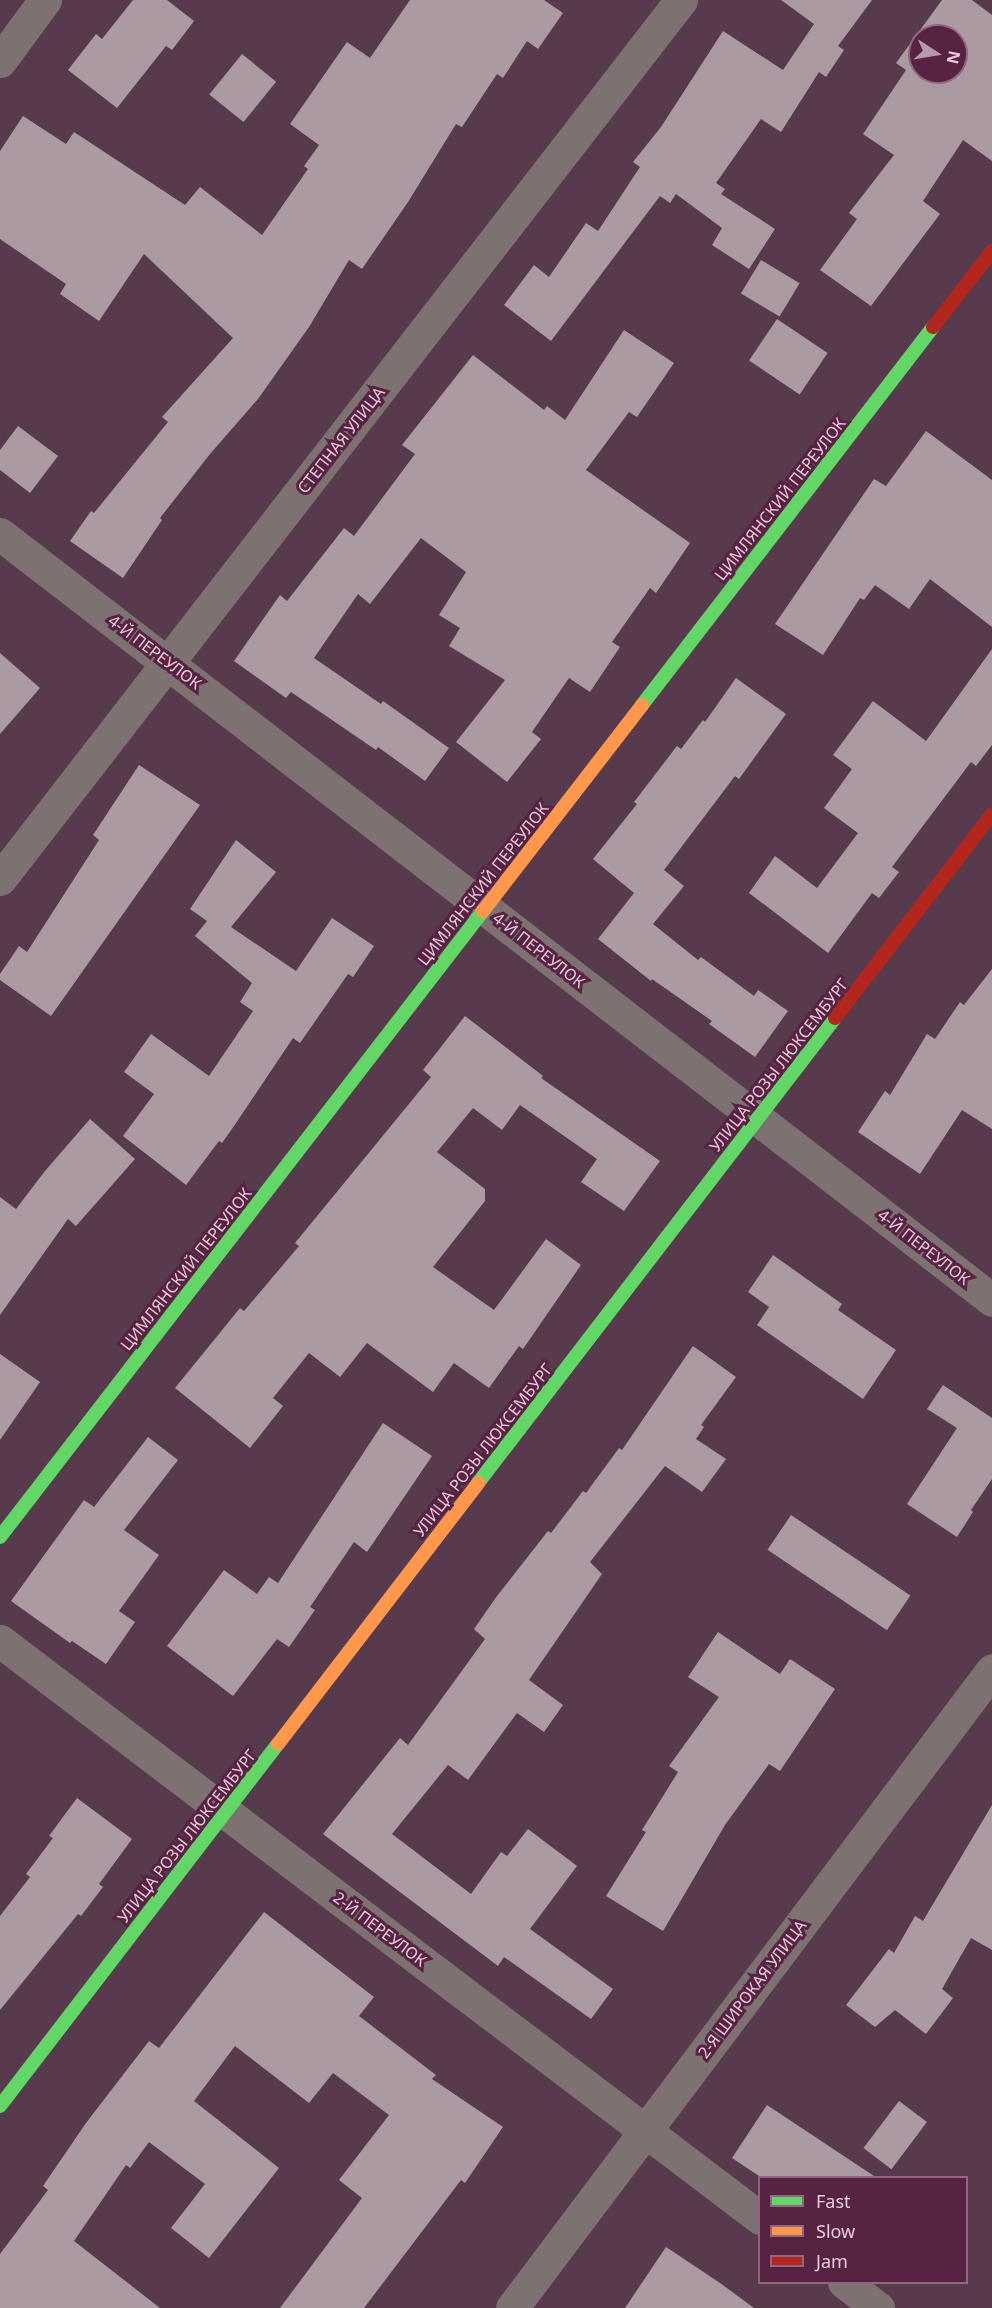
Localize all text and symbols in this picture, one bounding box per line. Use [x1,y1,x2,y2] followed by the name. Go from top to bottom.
[908,24,968,84] north arrow
[942,49,966,66] text: N
[293,383,389,497] street label: СТЕПНАЯ УЛИЦА
[710,414,850,584] street label: ЦИМЛЯНСКИЙ ПЕРЕУЛОК
[105,611,205,693] street label: 4-Й ПЕРЕУЛОК
[413,799,553,969] street label: ЦИМЛЯНСКИЙ ПЕРЕУЛОК
[489,908,589,992] street label: 4-Й ПЕРЕУЛОК
[705,975,853,1155] street label: УЛИЦА РОЗЫ ЛЮКСЕМБУРГ
[116,1184,256,1354] street label: ЦИМЛЯНСКИЙ ПЕРЕУЛОК
[874,1205,974,1289] street label: 4-Й ПЕРЕУЛОК
[409,1360,557,1540] street label: УЛИЦА РОЗЫ ЛЮКСЕМБУРГ
[113,1746,261,1926] street label: УЛИЦА РОЗЫ ЛЮКСЕМБУРГ
[330,1888,430,1970] street label: 2-Й ПЕРЕУЛОК
[694,1916,810,2062] street label: 2-Я ШИРОКАЯ УЛИЦА
[758,2176,968,2284] legend
[816,2189,851,2213] text: Fast
[816,2219,855,2243] text: Slow
[816,2249,848,2273] text: Jam

